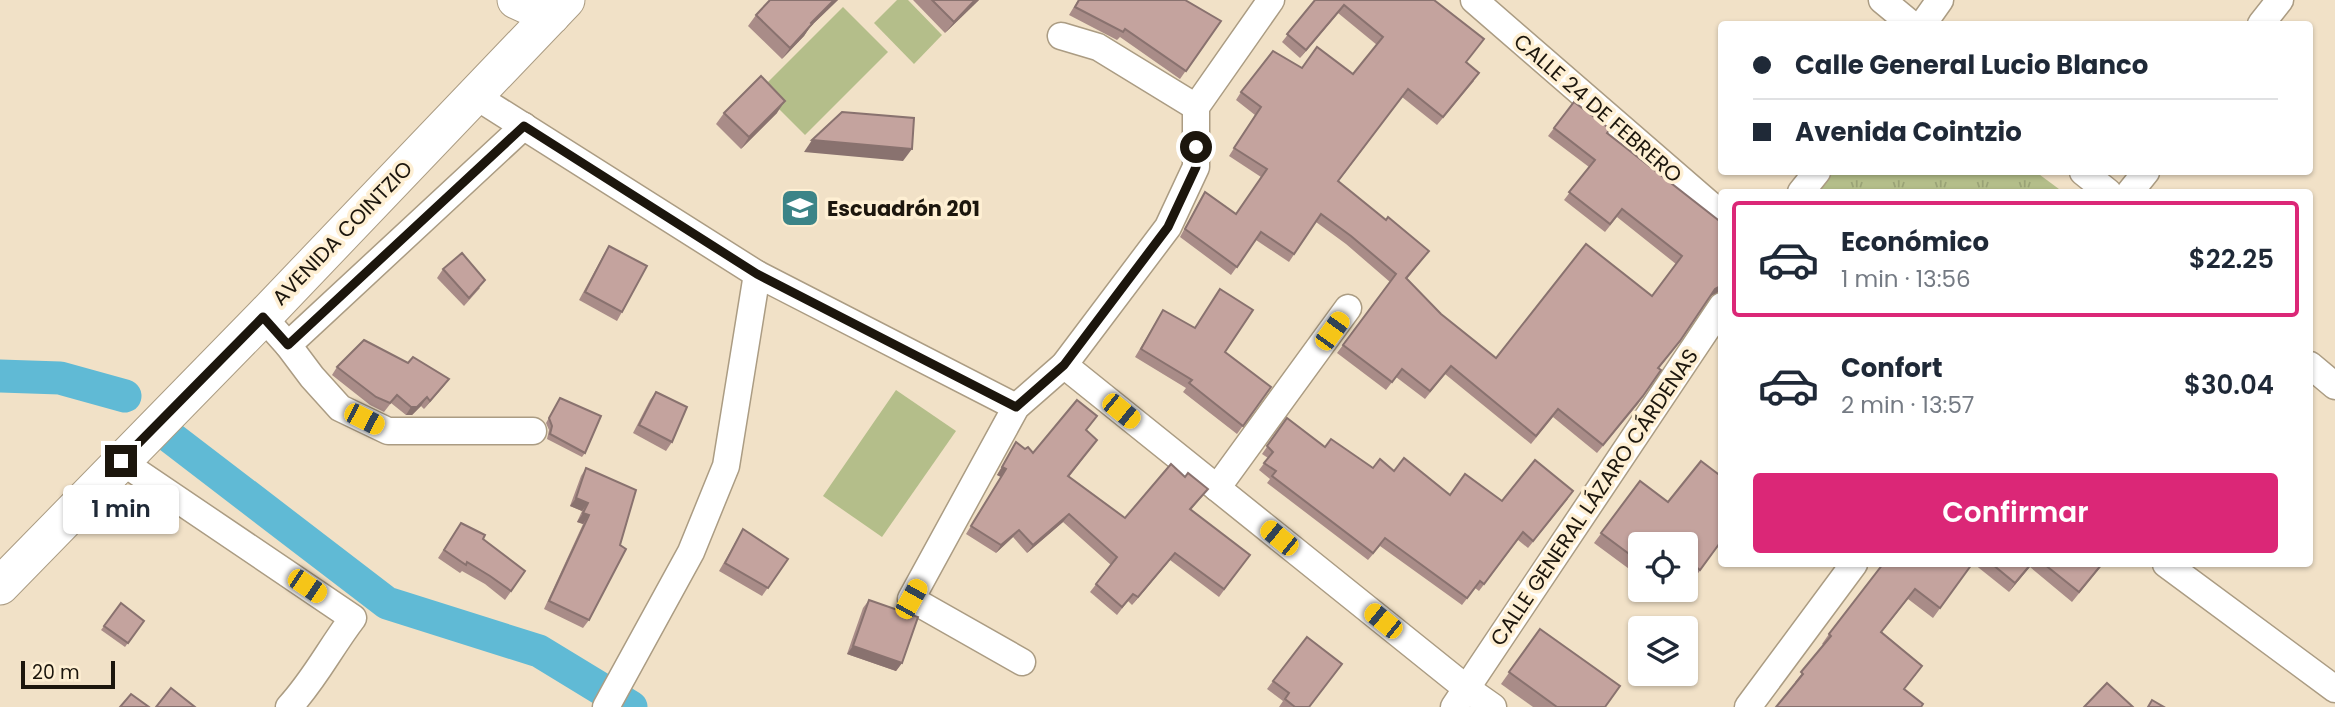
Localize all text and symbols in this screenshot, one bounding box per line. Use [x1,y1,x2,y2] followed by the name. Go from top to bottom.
[1508,27,1688,189] street label: CALLE 24 DE FEBRERO
[1795,47,2148,83] text: Calle General Lucio Blanco
[1795,114,2022,150] text: Avenida Cointzio
[1180,131,1212,163] route start
[265,154,419,312] street label: AVENIDA COINTZIO
[779,187,821,229] school or university icon: Escuadrón 201
[827,194,980,223] place label: Escuadrón 201
[1841,224,1989,260] text: Económico
[1757,228,1820,291] icon: car
[2189,241,2274,277] text: $22.25
[1841,263,1971,295] text: 1 min · 13:56
[1312,308,1353,354] car
[1483,343,1705,651] street label: CALLE GENERAL LÁZARO CÁRDENAS
[1841,350,1943,386] text: Confort
[1757,354,1820,417] icon: car
[2184,367,2274,403] text: $30.04
[1841,389,1974,421] text: 2 min · 13:57
[1099,390,1144,432] car
[341,400,388,438] car
[105,445,137,477] route end
[1753,473,2278,553] button: Confirmar
[63,486,179,534] callout: 1 min
[91,493,151,525] text: 1 min
[1257,517,1302,559] car
[1628,532,1698,686] map controls
[1628,532,1698,602] button: locate
[284,566,331,606] car
[892,576,931,622] car
[1361,600,1406,642] car
[1628,616,1698,686] button: layers
[21,658,116,690] scale bar
[32,659,80,686] text: 20 m

